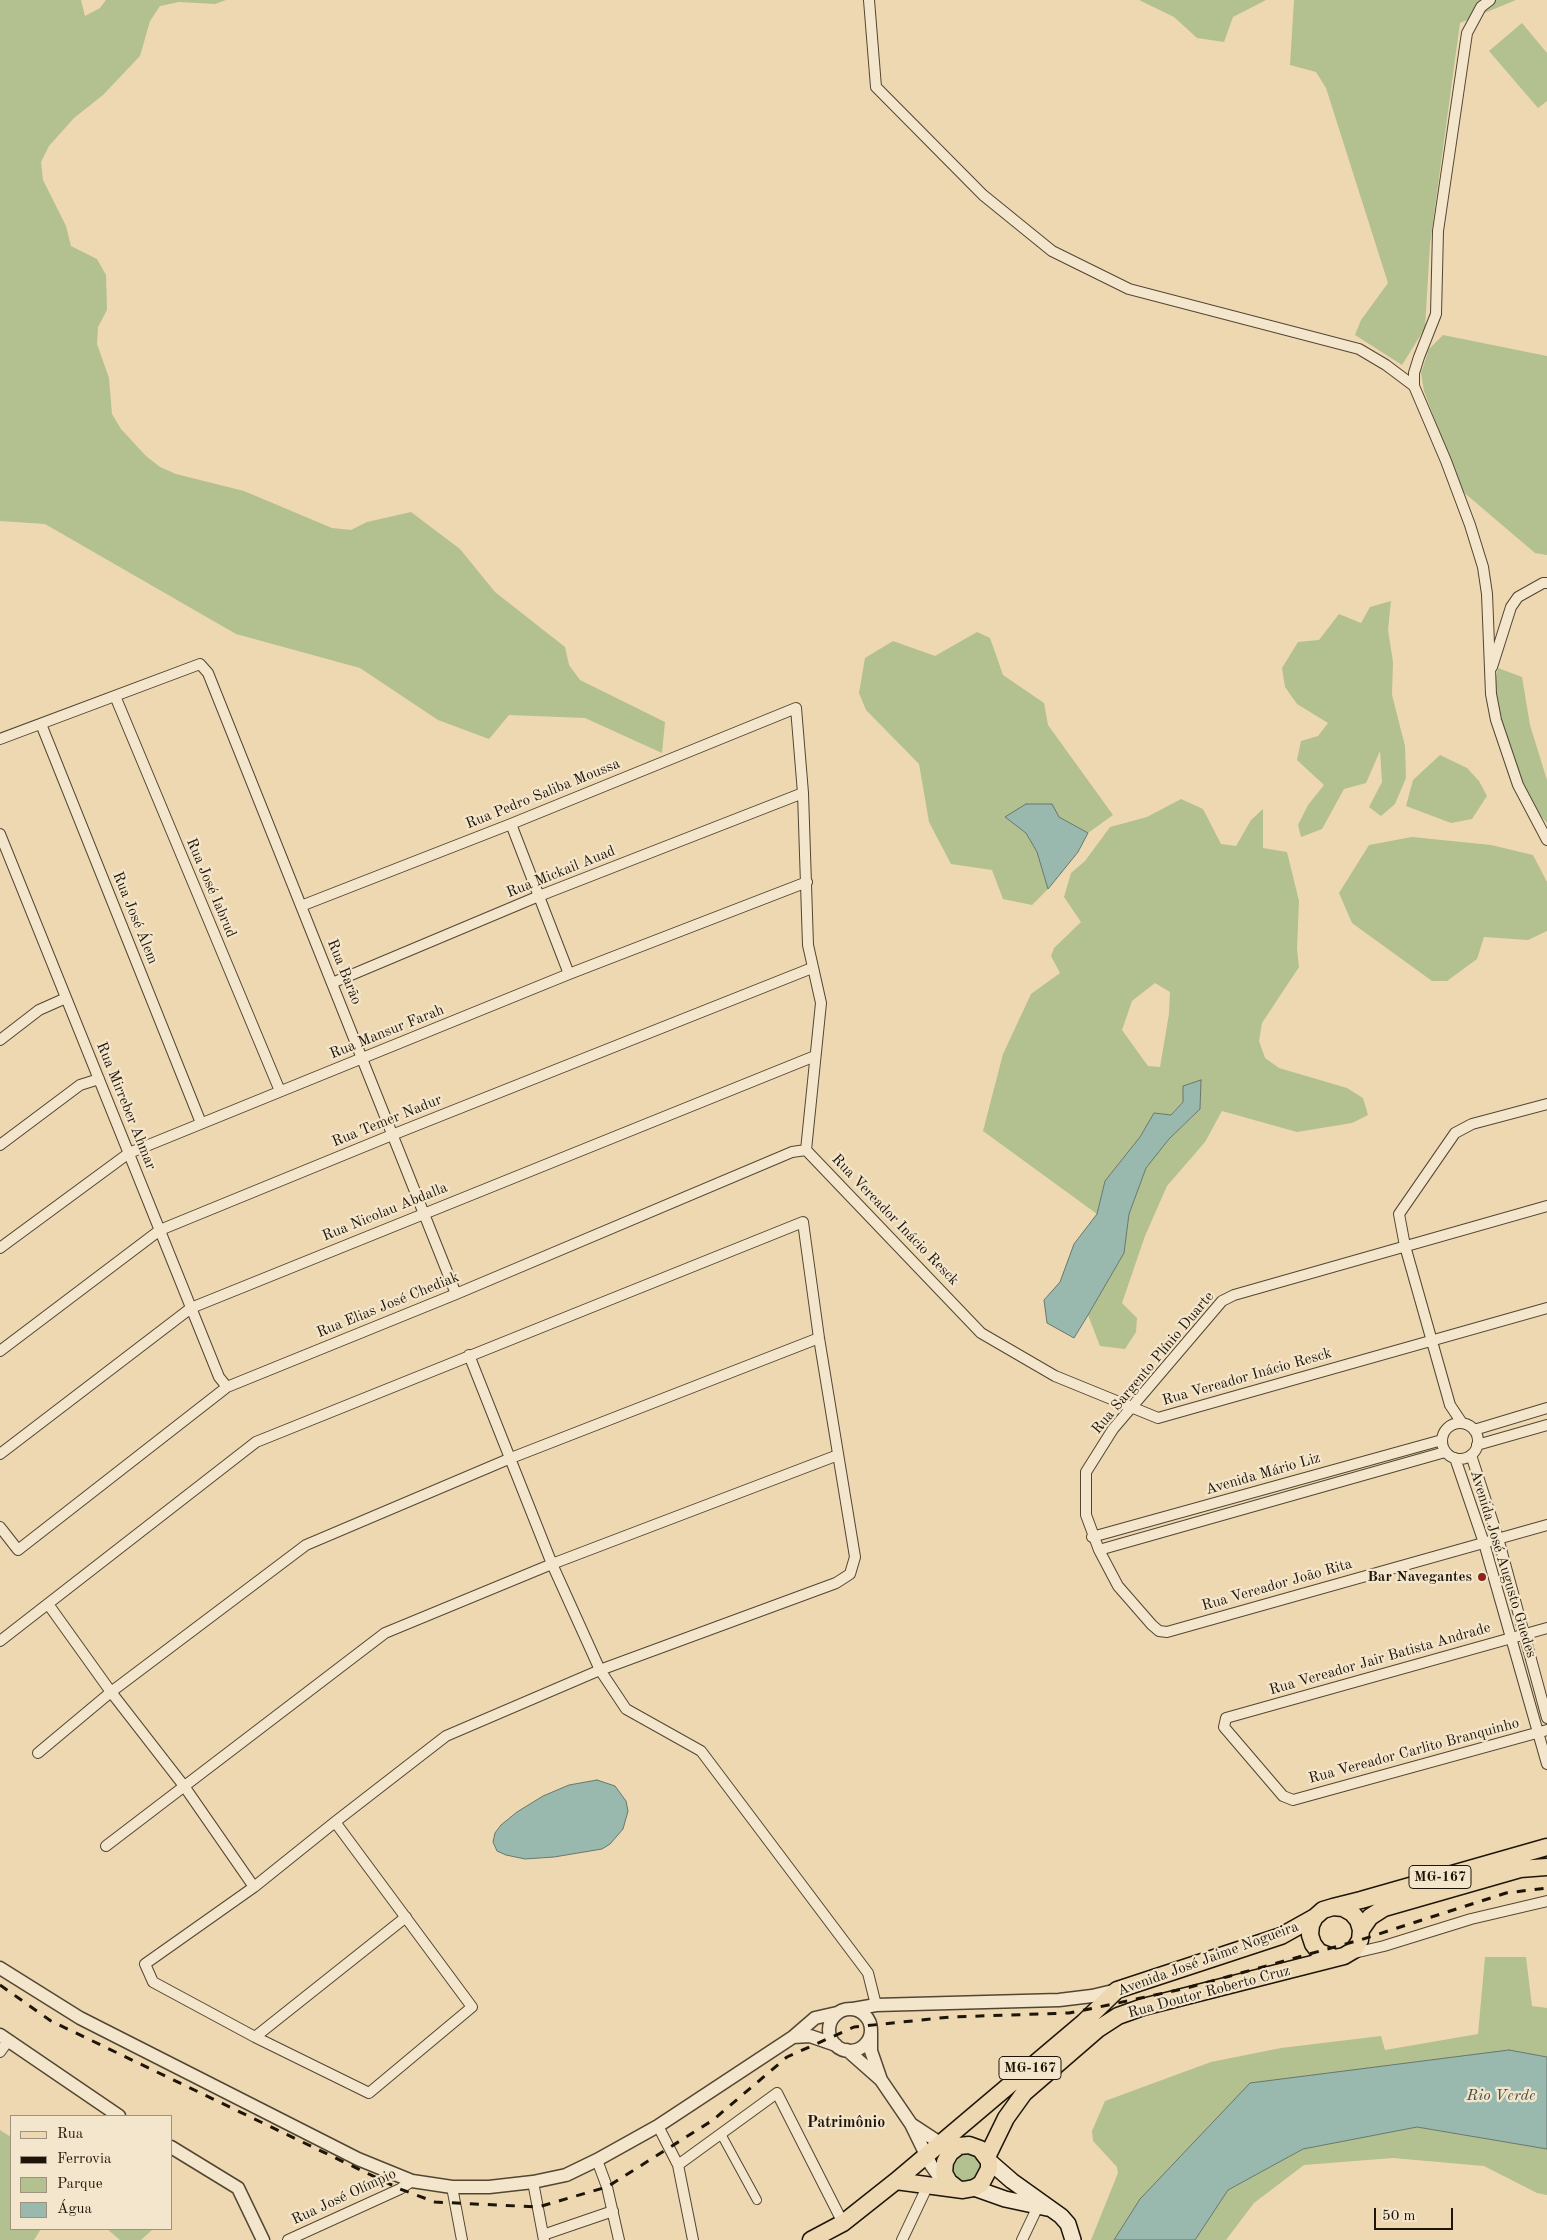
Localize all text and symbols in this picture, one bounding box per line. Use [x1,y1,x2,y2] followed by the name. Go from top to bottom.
[463,755,623,833] street label: Rua Pedro Saliba Moussa
[182,835,240,941] street label: Rua José Iabrud
[504,842,618,902] street label: Rua Mickail Auad
[108,869,162,967] street label: Rua José Álem
[323,937,365,1007] street label: Rua Barão
[327,1001,447,1063] street label: Rua Mansur Farah
[92,1039,160,1173] street label: Rua Mirreber Ahmar
[329,1091,445,1151] street label: Rua Temer Nadur
[828,1151,962,1289] street label: Rua Vereador Inácio Resck
[320,1179,450,1245] street label: Rua Nicolau Abdalla
[314,1268,462,1342] street label: Rua Elias José Chediak
[1088,1288,1218,1438] street label: Rua Sargento Plínio Duarte
[1160,1344,1334,1410] street label: Rua Vereador Inácio Resck
[1203,1449,1323,1499] street label: Avenida Mário Liz
[1466,1468,1540,1660] street label: Avenida José Augusto Guedes
[1200,1555,1354,1615] street label: Rua Vereador João Rita
[1367,1568,1472,1586] place label: Bar Navegantes
[1476,1571,1488,1583] marker: Bar Navegantes
[1267,1619,1493,1699] street label: Rua Vereador Jair Batista Andrade
[1307,1714,1521,1788] street label: Rua Vereador Carlito Branquinho
[1409,1865,1471,1888] road number: MG-167
[1115,1918,1301,2000] street label: Avenida José Jaime Nogueira
[1126,1962,1292,2022] street label: Rua Doutor Roberto Cruz
[999,2056,1061,2080] road number: MG-167
[1466,2086,1536,2106] water label: Rio Verde
[807,2113,885,2133] district label: Patrimônio
[10,2115,172,2230] legend
[57,2127,83,2142] text: Rua
[57,2152,111,2167] text: Ferrovia
[289,2165,399,2229] street label: Rua José Olímpio
[57,2177,103,2192] text: Parque
[1377,2198,1456,2230] scale bar
[57,2202,92,2217] text: Água
[1382,2209,1416,2224] text: 50 m

